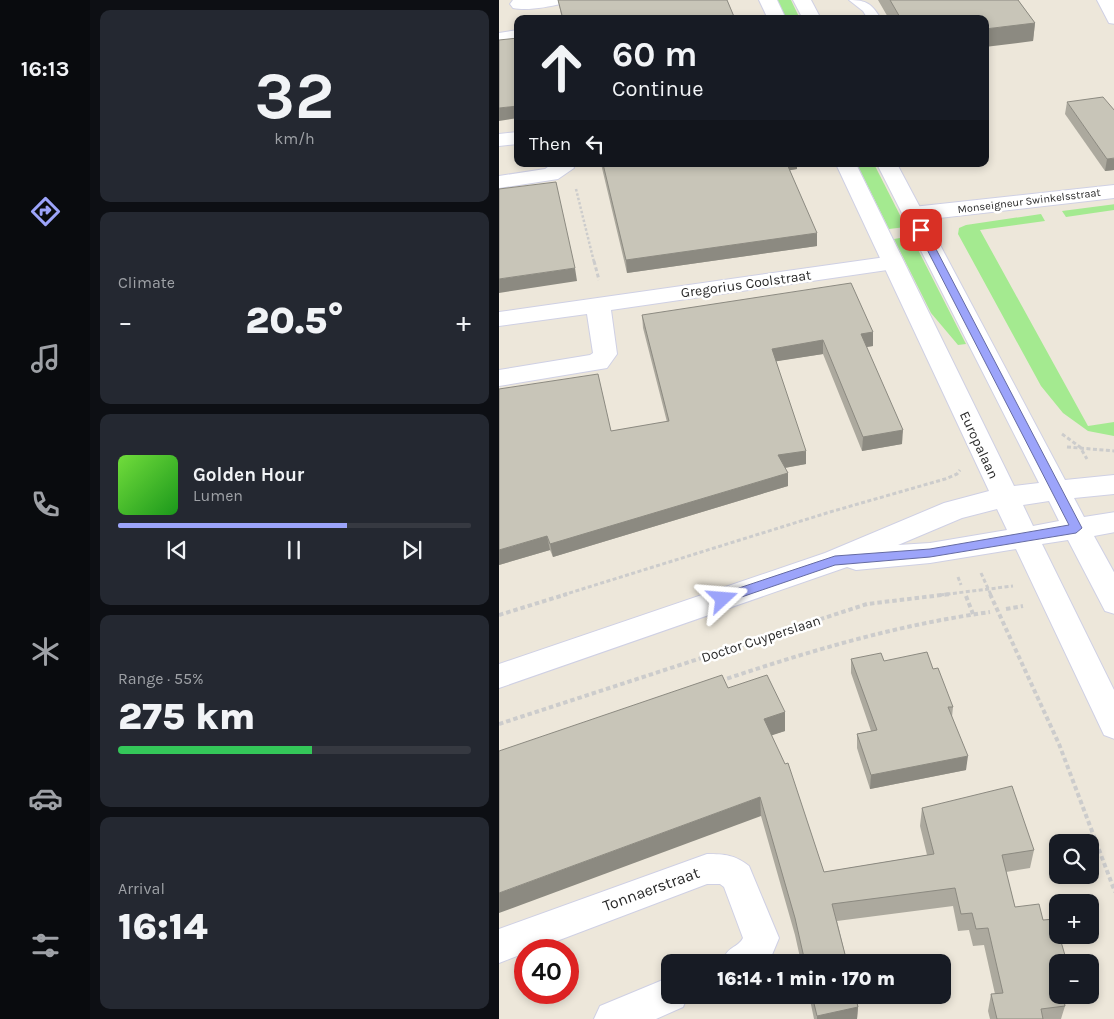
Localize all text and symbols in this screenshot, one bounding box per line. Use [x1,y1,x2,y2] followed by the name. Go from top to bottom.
[612,34,697,75] text: 60 m
[529,35,594,100] icon: ahead
[21,56,69,82] text: 16:13
[255,58,334,134] text: 32
[612,76,704,102] text: Continue
[274,129,315,148] text: km/h
[581,130,609,158] icon: left
[529,133,571,155] text: Then
[957,186,1101,216] street label: Monseigneur Swinkelsstraat
[28,194,63,229] icon: directions
[900,209,942,251] pin
[907,216,935,244] icon: arrive
[680,266,812,302] street label: Gregorius Coolstraat
[118,273,175,292] text: Climate
[245,298,344,343] text: 20.5°
[118,305,133,338] text: −
[456,305,471,338] text: +
[28,341,63,376] icon: music
[956,408,1002,482] street label: Europalaan
[193,464,304,486] text: Golden Hour
[193,486,243,505] text: Lumen
[28,487,63,522] icon: phone
[163,536,191,564] icon: previous
[280,536,308,564] icon: pause
[398,536,426,564] icon: next
[696,572,748,624] position arrow
[699,612,823,666] street label: Doctor Cuyperslaan
[28,634,63,669] icon: climate
[118,669,204,688] text: Range · 55%
[118,694,255,739] text: 275 km
[28,781,63,816] icon: car
[1049,834,1099,1004] map controls
[1049,834,1099,884] button: search
[600,863,702,915] street label: Tonnaerstraat
[118,879,165,898] text: Arrival
[1049,894,1099,944] button: +
[118,904,208,949] text: 16:14
[28,928,63,963] icon: filters
[514,939,579,1004] speed limit sign: 40
[1049,954,1099,1004] button: −
[717,968,895,990] text: 16:14 · 1 min · 170 m

